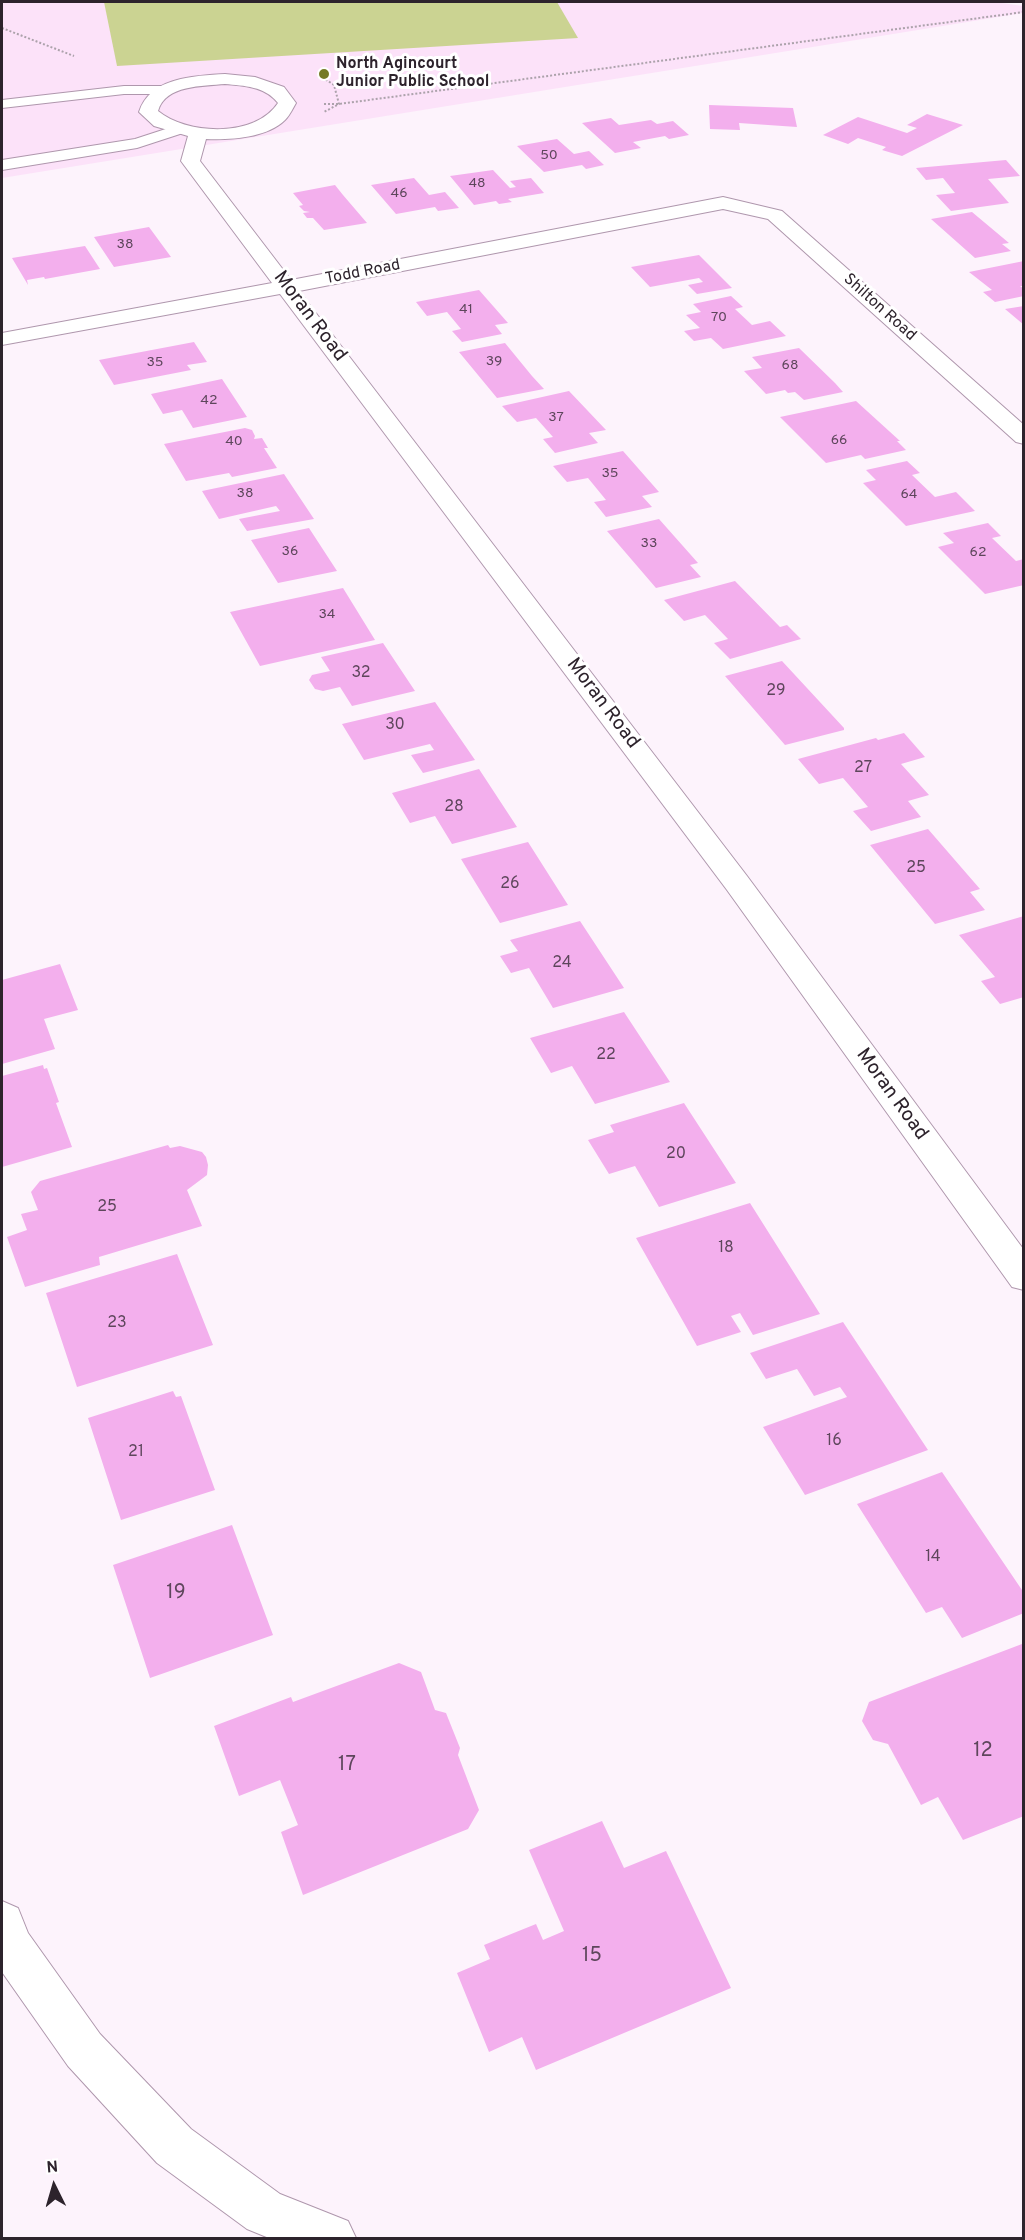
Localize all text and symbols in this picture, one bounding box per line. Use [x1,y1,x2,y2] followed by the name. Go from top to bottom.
[336,55,489,93] place label: North Agincourt Junior Public School
[317,67,331,81] marker: North Agincourt Junior Public School
[540,148,558,164] house number: 50
[468,176,486,192] house number: 48
[390,186,408,202] house number: 46
[117,237,133,253] house number: 38
[324,256,402,290] street label: Todd Road
[267,267,351,367] street label: Moran Road
[839,270,919,346] street label: Shilton Road
[459,302,473,318] house number: 41
[711,310,727,326] house number: 70
[486,354,502,370] house number: 39
[146,355,164,371] house number: 35
[782,358,798,374] house number: 68
[200,393,218,409] house number: 42
[548,410,564,426] house number: 37
[831,433,847,449] house number: 66
[225,434,243,450] house number: 40
[601,466,619,482] house number: 35
[237,486,253,502] house number: 38
[900,487,918,503] house number: 64
[641,536,657,552] house number: 33
[282,544,298,560] house number: 36
[970,545,986,561] house number: 62
[318,607,336,623] house number: 34
[560,654,644,754] street label: Moran Road
[351,664,371,684] house number: 32
[766,682,786,702] house number: 29
[385,716,405,736] house number: 30
[854,759,872,779] house number: 27
[444,798,464,818] house number: 28
[906,859,926,879] house number: 25
[500,875,520,895] house number: 26
[552,954,572,974] house number: 24
[850,1044,932,1146] street label: Moran Road
[596,1046,616,1066] house number: 22
[666,1145,686,1165] house number: 20
[97,1198,117,1218] house number: 25
[718,1239,734,1259] house number: 18
[107,1314,127,1334] house number: 23
[826,1432,842,1452] house number: 16
[128,1443,144,1463] house number: 21
[925,1548,941,1568] house number: 14
[166,1582,186,1606] house number: 19
[973,1740,993,1764] house number: 12
[338,1754,356,1778] house number: 17
[582,1945,602,1969] house number: 15
[24,2156,84,2216] north arrow
[46,2158,59,2179] text: N

